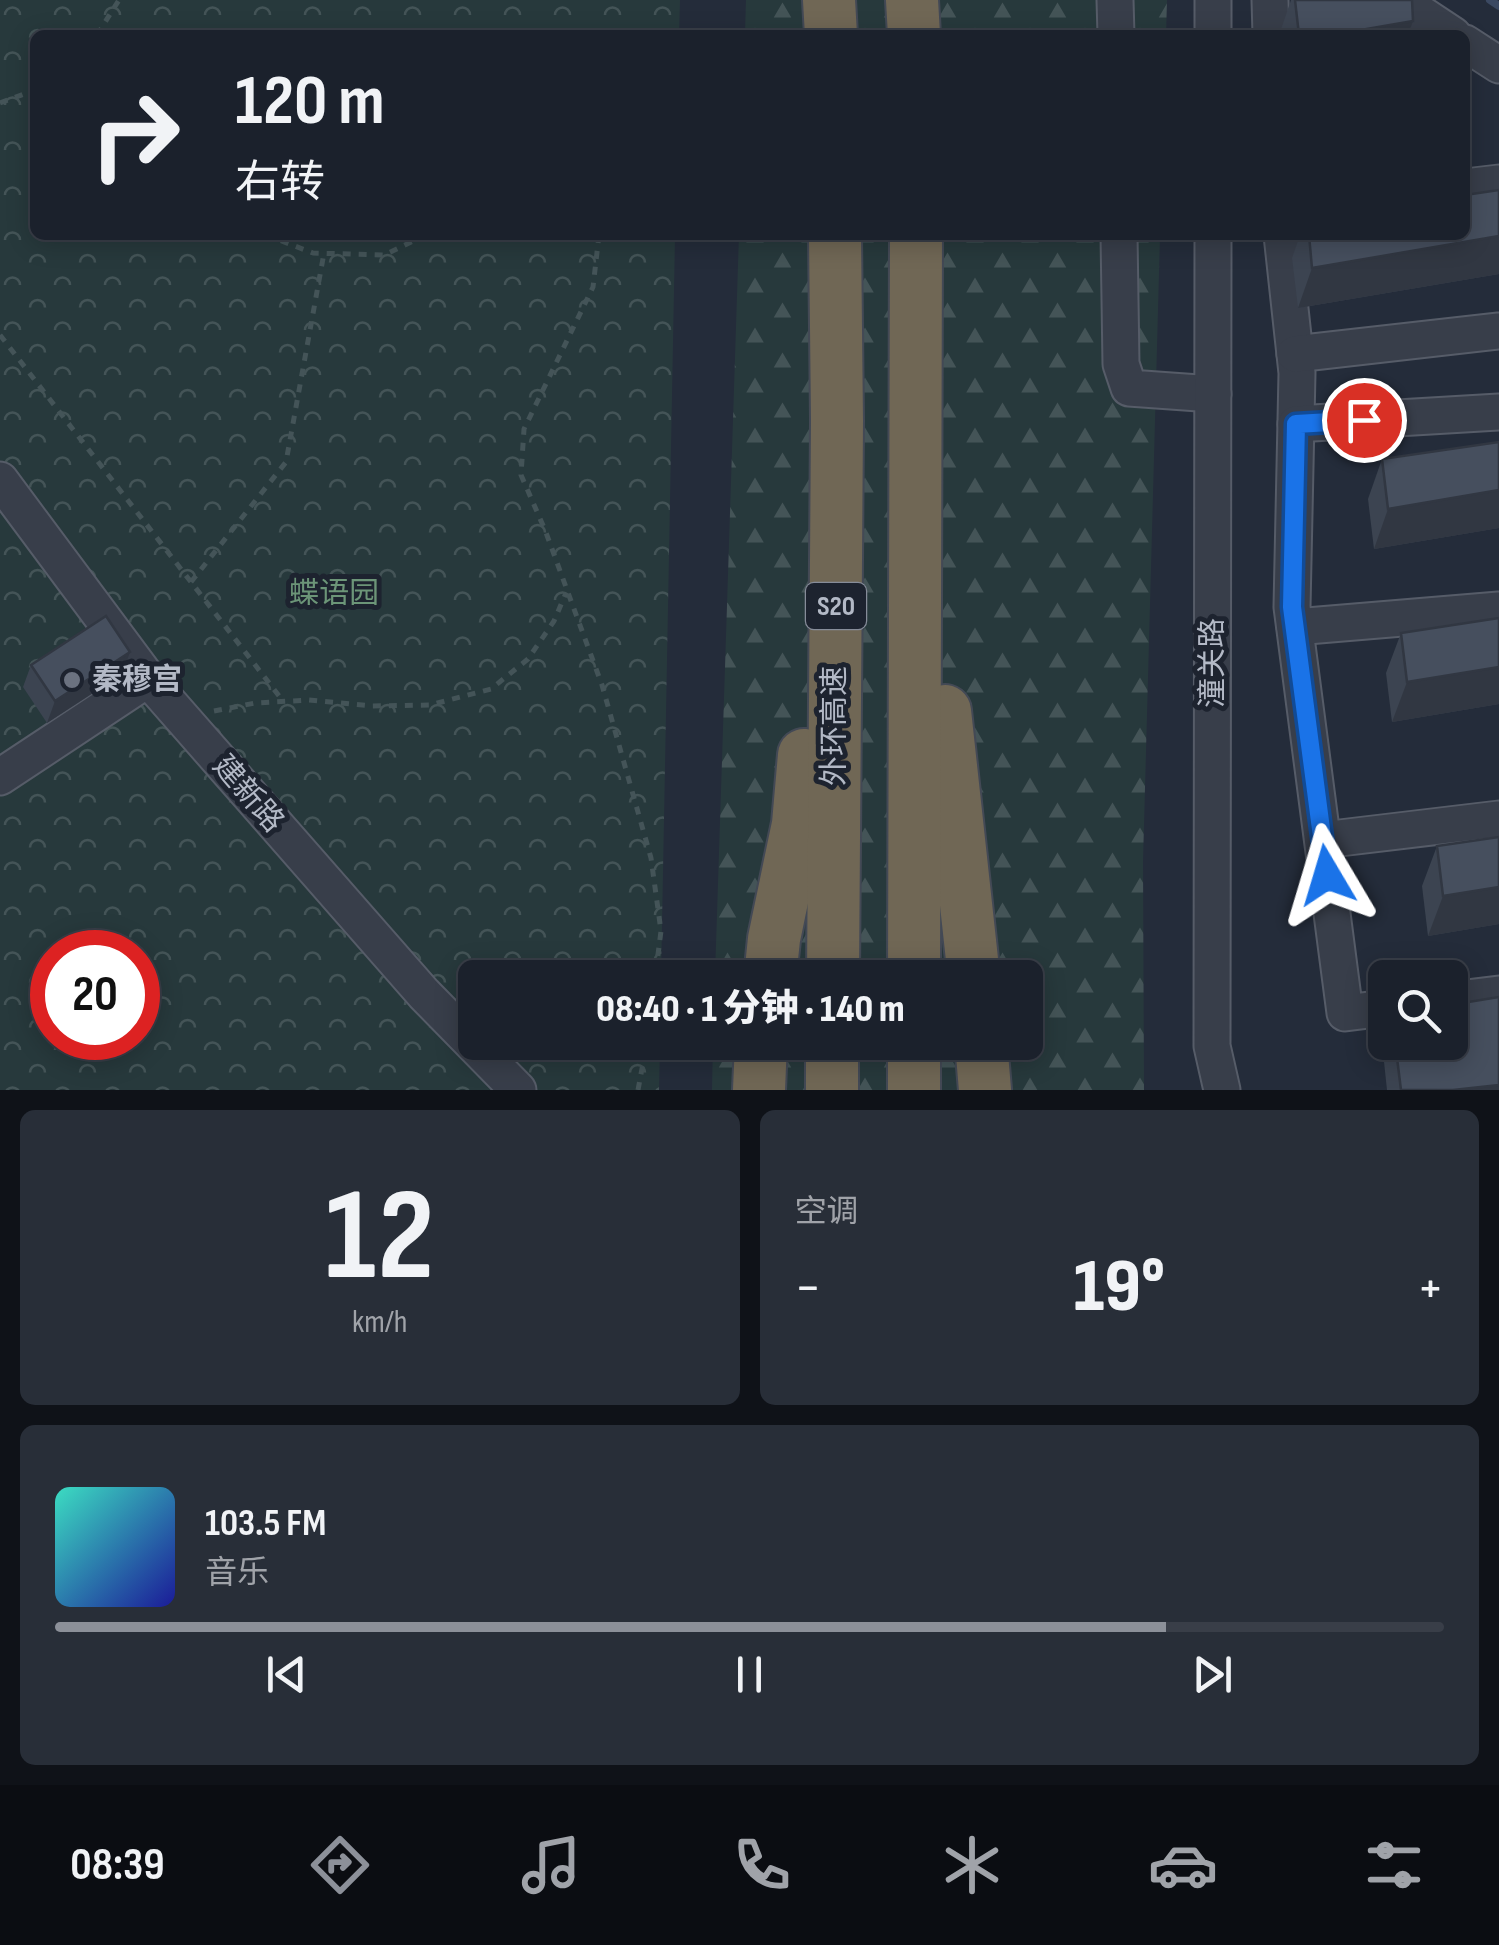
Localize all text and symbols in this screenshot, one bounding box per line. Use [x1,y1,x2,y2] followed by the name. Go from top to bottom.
[235,60,385,144] text: 120 m
[70,70,200,200] icon: right
[235,156,325,211] text: 右转
[1322,378,1407,463] pin
[1337,393,1392,448] icon: arrive
[289,576,379,612] park label: 蝶语园
[806,583,866,629] road number: S20
[1195,618,1231,708] street label: 潼关路
[92,662,182,698] place label: 秦穆宫
[817,666,853,786] street label: 外环高速
[61,669,83,691] marker: 秦穆宫
[205,748,291,840] street label: 建新路
[1275,823,1379,927] position arrow
[30,930,160,1060] speed limit sign: 20
[1368,960,1468,1060] map controls
[1368,960,1468,1060] button: search
[596,987,905,1032] text: 08:40 · 1 分钟 · 140 m
[325,1160,434,1316] text: 12
[795,1193,859,1232] text: 空调
[1074,1242,1165,1333] text: 19°
[795,1255,821,1322] text: −
[1417,1255,1444,1322] text: +
[352,1303,407,1342] text: km/h
[205,1501,326,1546] text: 103.5 FM
[205,1554,269,1593] text: 音乐
[259,1647,314,1702] icon: previous
[722,1647,777,1702] icon: pause
[1185,1647,1240,1702] icon: next
[305,1830,375,1900] icon: directions
[516,1830,586,1900] icon: music
[727,1830,797,1900] icon: phone
[937,1830,1007,1900] icon: climate
[1148,1830,1218,1900] icon: car
[1359,1830,1429,1900] icon: filters
[70,1838,165,1893] text: 08:39

